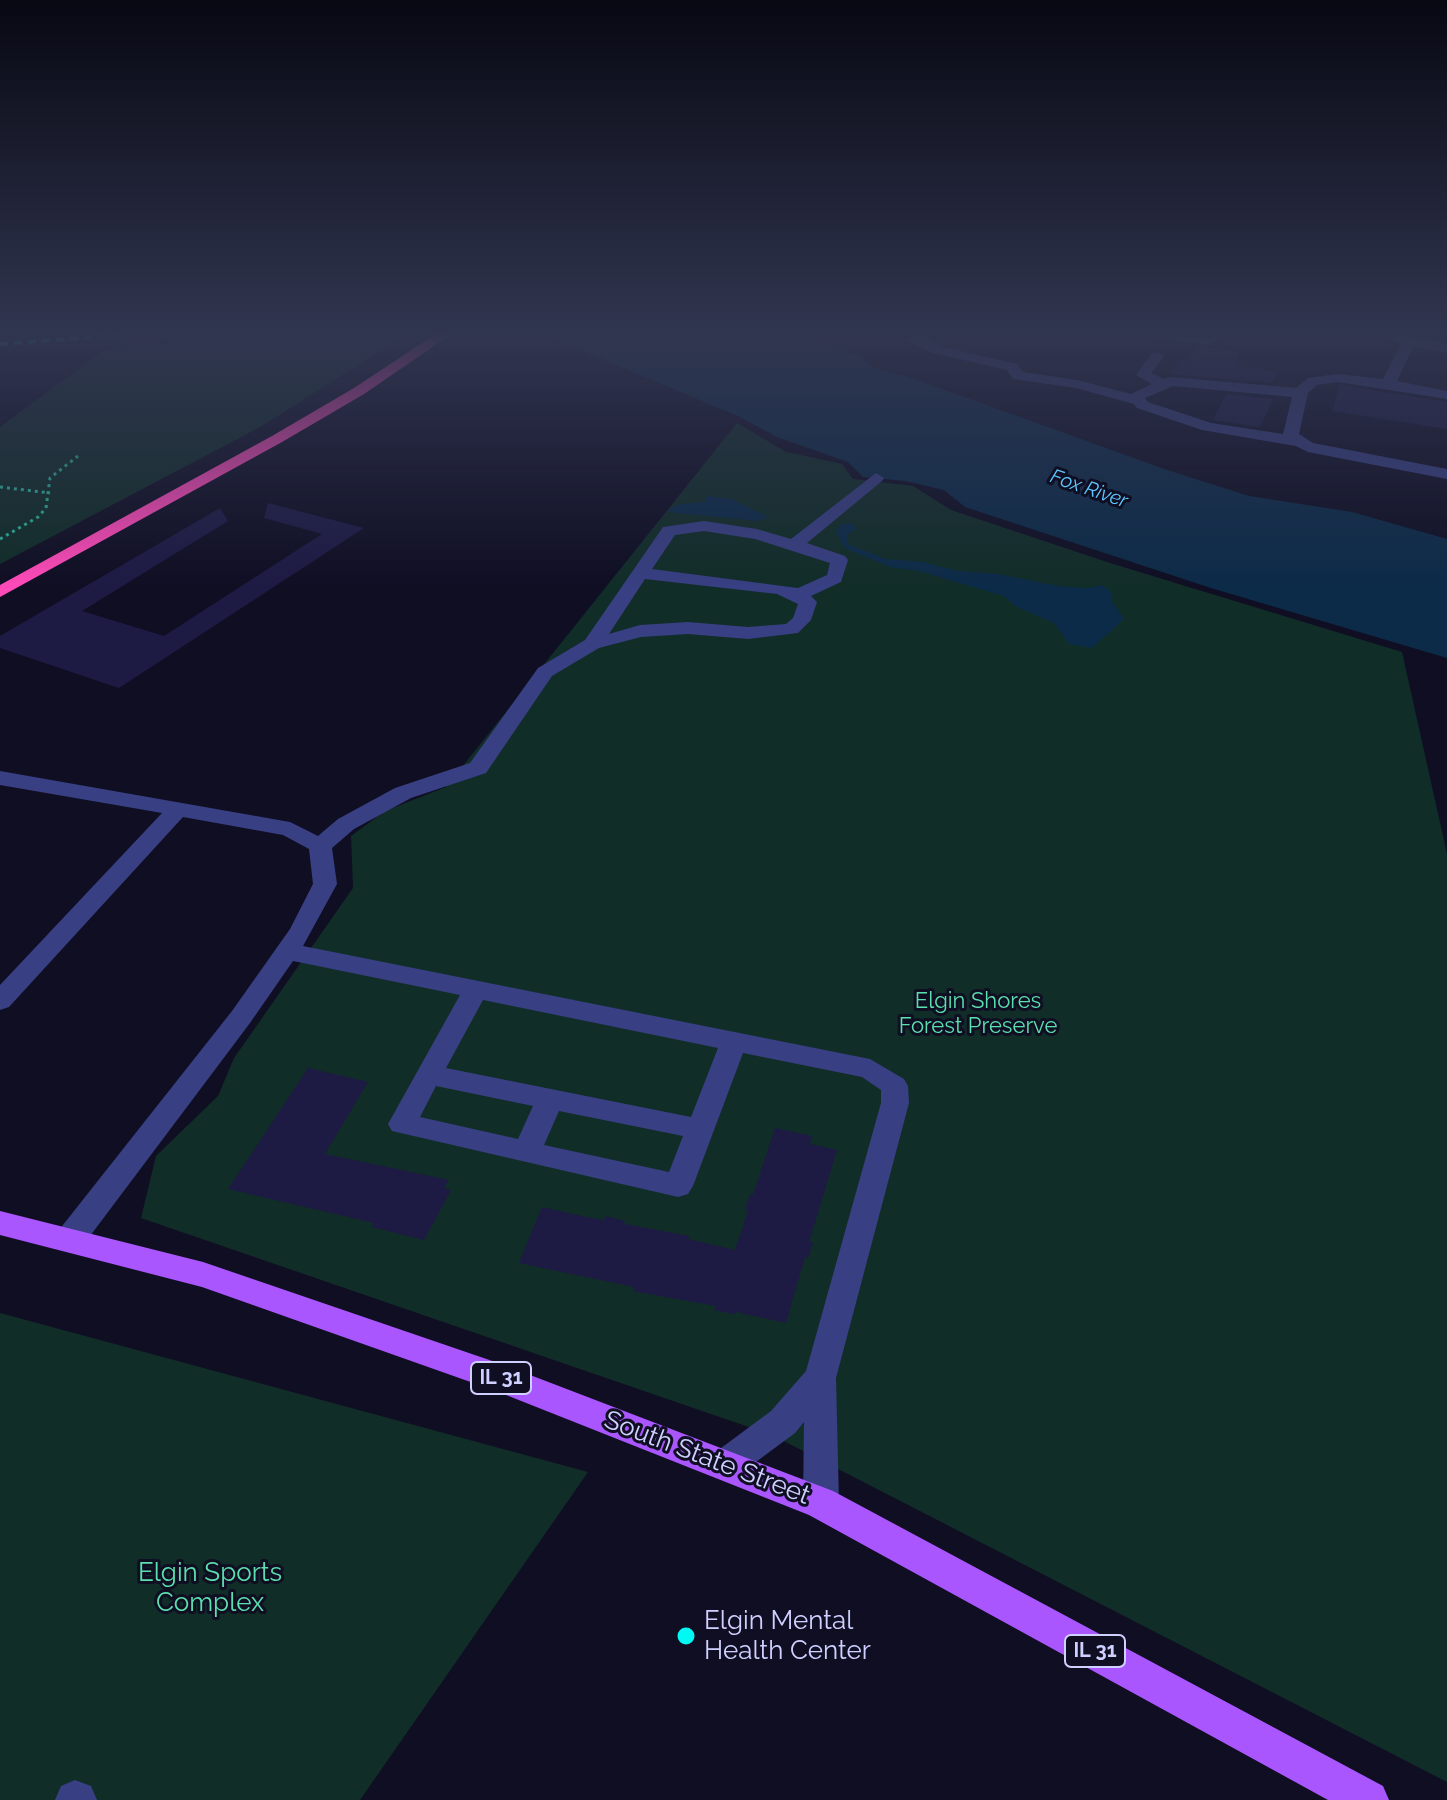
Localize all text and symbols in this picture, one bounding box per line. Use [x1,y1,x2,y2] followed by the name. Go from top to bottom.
[1047,465,1131,513] water label: Fox River
[899,988,1057,1040] park label: Elgin Shores Forest Preserve
[471,1362,531,1394] road number: IL 31
[600,1404,814,1512] street label: South State Street
[138,1557,282,1618] park label: Elgin Sports Complex
[704,1605,871,1666] place label: Elgin Mental Health Center
[675,1625,697,1647] marker: Elgin Mental Health Center
[1065,1635,1125,1667] road number: IL 31

